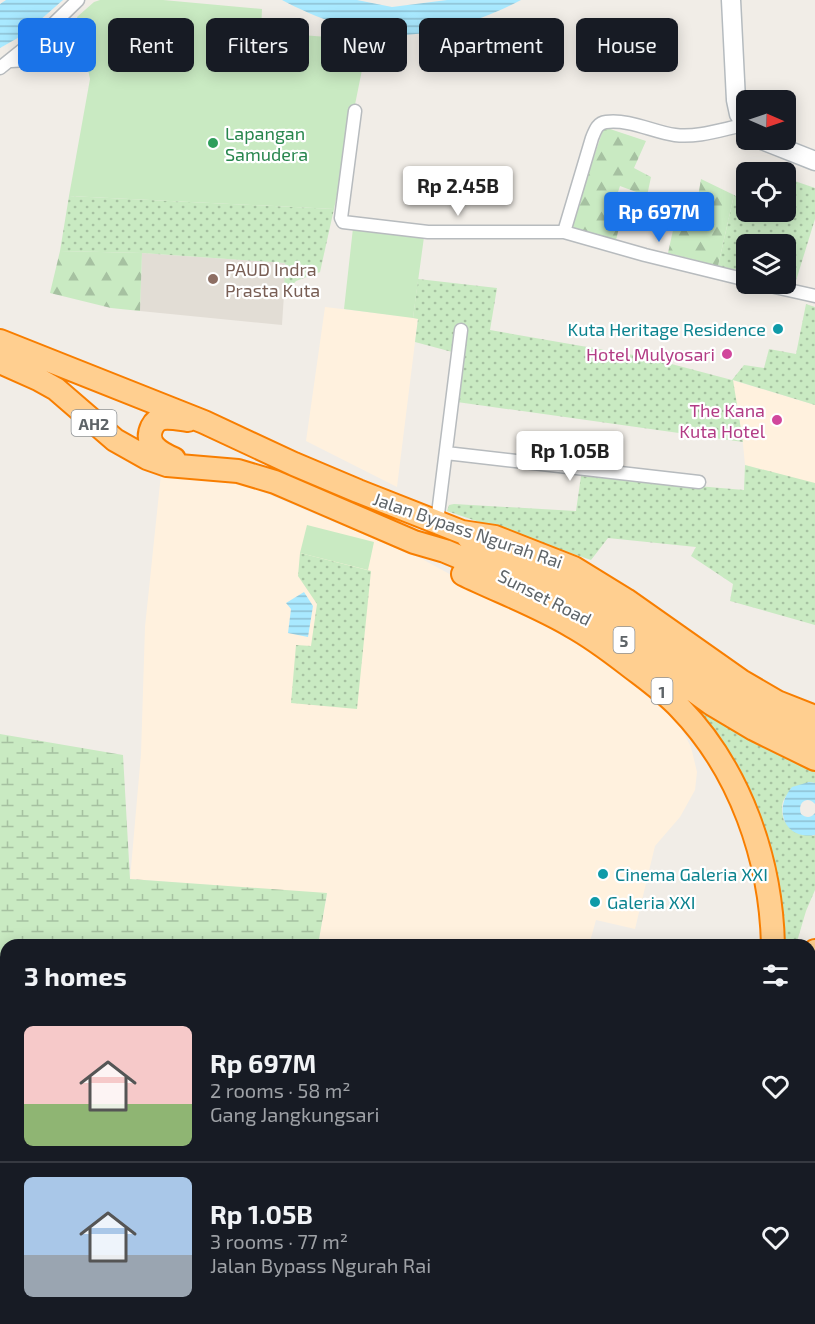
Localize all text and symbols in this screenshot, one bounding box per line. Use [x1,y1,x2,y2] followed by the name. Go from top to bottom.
[18,18,96,72] chip: Buy
[108,18,194,72] chip: Rent
[206,18,309,72] chip: Filters
[321,18,407,72] chip: New
[419,18,564,72] chip: Apartment
[576,18,678,72] chip: House
[736,90,796,150] north arrow
[736,90,796,294] map controls
[225,122,308,165] place label: Lapangan Samudera
[206,136,220,150] marker: Lapangan Samudera
[736,162,796,222] button: locate
[396,166,520,217] pin: Rp 2.45B
[417,173,499,197] text: Rp 2.45B
[604,192,714,243] pin: Rp 697M
[618,199,700,223] text: Rp 697M
[736,234,796,294] button: layers
[225,258,320,301] place label: PAUD Indra Prasta Kuta
[206,272,220,286] marker: PAUD Indra Prasta Kuta
[568,318,766,340] place label: Kuta Heritage Residence
[771,322,785,336] marker: Kuta Heritage Residence
[586,343,715,365] place label: Hotel Mulyosari
[720,347,734,361] marker: Hotel Mulyosari
[679,399,766,442] place label: The Kana Kuta Hotel
[72,410,116,436] road number: AH2
[770,413,784,427] marker: The Kana Kuta Hotel
[508,431,632,482] pin: Rp 1.05B
[530,438,610,462] text: Rp 1.05B
[370,487,566,573] street label: Jalan Bypass Ngurah Rai
[495,564,595,630] street label: Sunset Road
[614,627,634,653] road number: 5
[652,678,672,704] road number: 1
[615,863,768,885] place label: Cinema Galeria XXI
[596,867,610,881] marker: Cinema Galeria XXI
[607,891,695,913] place label: Galeria XXI
[588,895,602,909] marker: Galeria XXI
[759,959,792,992] icon: filters
[24,960,127,991] text: 3 homes
[210,1047,316,1078] text: Rp 697M
[72,1050,144,1122] icon: home
[759,1070,792,1103] icon: heart
[210,1078,351,1102] text: 2 rooms · 58 m²
[210,1102,379,1126] text: Gang Jangkungsari
[210,1198,313,1229] text: Rp 1.05B
[72,1201,144,1273] icon: home
[759,1221,792,1254] icon: heart
[210,1229,348,1253] text: 3 rooms · 77 m²
[210,1253,431,1277] text: Jalan Bypass Ngurah Rai

